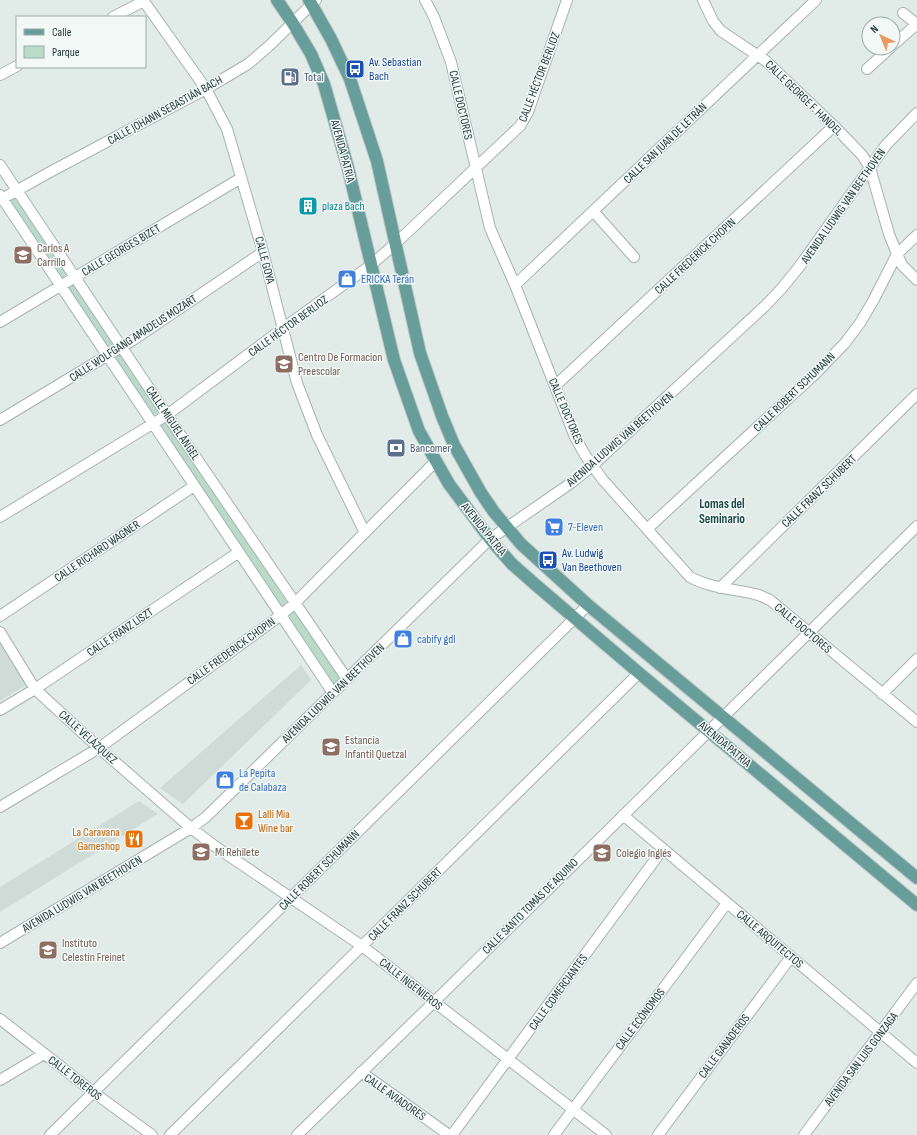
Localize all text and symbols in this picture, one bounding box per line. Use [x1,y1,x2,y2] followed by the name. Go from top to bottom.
[16,16,146,68] legend
[861,16,901,56] north arrow
[868,22,881,36] text: N
[52,25,72,40] text: Calle
[515,30,563,124] street label: CALLE HÉCTOR BERLIOZ
[52,45,80,60] text: Parque
[368,55,422,84] place label: Av. Sebastian Bach
[762,57,846,140] street label: CALLE GEORGE F. HANDEL
[344,58,366,80] bus stop icon: Av. Sebastian Bach
[279,66,301,88] fuel station icon: Total
[445,69,476,141] street label: CALLE DOCTORES
[304,70,324,85] place label: Total
[105,73,225,148] street label: CALLE JOHANN SEBASTIÁN BACH
[621,100,710,187] street label: CALLE SAN JUAN DE LETRÁN
[327,117,358,185] street label: AVENIDA PATRIA
[797,146,889,268] street label: AVENIDA LUDWIG VAN BEETHOVEN
[297,195,319,217] building icon: plaza Bach
[322,199,365,214] place label: plaza Bach
[652,215,739,298] street label: CALLE FREDERICK CHOPIN
[79,221,164,280] street label: CALLE GEORGES BIZET
[251,235,278,286] street label: CALLE GOYA
[37,241,70,270] place label: Carlos A Carrillo
[12,244,34,266] school or university icon: Carlos A Carrillo
[336,268,358,290] shop icon: ERICKA Terán
[361,272,414,287] place label: ERICKA Terán
[67,291,200,385] street label: CALLE WOLFGANG AMADEUS MOZART
[246,292,331,360] street label: CALLE HÉCTOR BERLIOZ
[750,349,838,435] street label: CALLE ROBERT SCHUMANN
[298,350,382,379] place label: Centro De Formacion Preescolar
[273,353,295,375] school or university icon: Centro De Formacion Preescolar
[545,376,586,447] street label: CALLE DOCTORES
[142,383,203,464] street label: CALLE MIGUEL ÁNGEL
[563,389,677,491] street label: AVENIDA LUDWIG VAN BEETHOVEN
[385,437,407,459] bank icon: Bancomer
[410,441,451,456] place label: Bancomer
[779,452,860,531] street label: CALLE FRANZ SCHUBERT
[699,496,745,527] district label: Lomas del Seminario
[457,499,510,560] street label: AVENIDA PATRIA
[543,516,565,538] supermarket icon: 7-Eleven
[52,517,143,586] street label: CALLE RICHARD WAGNER
[568,520,603,535] place label: 7-Eleven
[561,546,622,575] place label: Av. Ludwig Van Beethoven
[537,549,559,571] bus stop icon: Av. Ludwig Van Beethoven
[771,600,834,657] street label: CALLE DOCTORES
[84,605,156,660] street label: CALLE FRANZ LISZT
[184,614,278,688] street label: CALLE FREDERICK CHOPIN
[392,628,414,650] shop icon: cabify gdl
[417,632,456,647] place label: cabify gdl
[278,640,388,747] street label: AVENIDA LUDWIG VAN BEETHOVEN
[55,707,120,768] street label: CALLE VELÁZQUEZ
[695,717,755,771] street label: AVENIDA PATRIA
[345,733,406,762] place label: Estancia Infantil Quetzal
[320,736,342,758] school or university icon: Estancia Infantil Quetzal
[239,766,287,795] place label: La Pepita de Calabaza
[214,769,236,791] shop icon: La Pepita de Calabaza
[258,807,294,836] place label: Lalli Mia Wine bar
[233,810,255,832] bar icon: Lalli Mia Wine bar
[72,825,120,854] place label: La Caravana Gameshop
[276,827,363,914] street label: CALLE ROBERT SCHUMANN
[123,828,145,850] restaurant icon: La Caravana Gameshop
[190,841,212,863] school or university icon: Mi Rehilete
[591,842,613,864] school or university icon: Colegio Inglés
[215,845,259,860] place label: Mi Rehilete
[616,846,671,861] place label: Colegio Inglés
[19,853,145,937] street label: AVENIDA LUDWIG VAN BEETHOVEN
[479,855,582,957] street label: CALLE SANTO TOMÁS DE AQUINO
[365,864,446,944] street label: CALLE FRANZ SCHUBERT
[733,907,806,972] street label: CALLE ARQUITECTOS
[62,936,126,965] place label: Instituto Celestin Freinet
[37,939,59,961] school or university icon: Instituto Celestin Freinet
[526,951,591,1033] street label: CALLE COMERCIANTES
[376,955,445,1014] street label: CALLE INGENIEROS
[612,986,668,1053] street label: CALLE ECÓNOMOS
[821,1009,902,1110] street label: AVENIDA SAN LUIS GONZAGA
[695,1011,753,1081] street label: CALLE GANADEROS
[45,1053,105,1104] street label: CALLE TOREROS
[361,1071,428,1124] street label: CALLE AVIADORES

